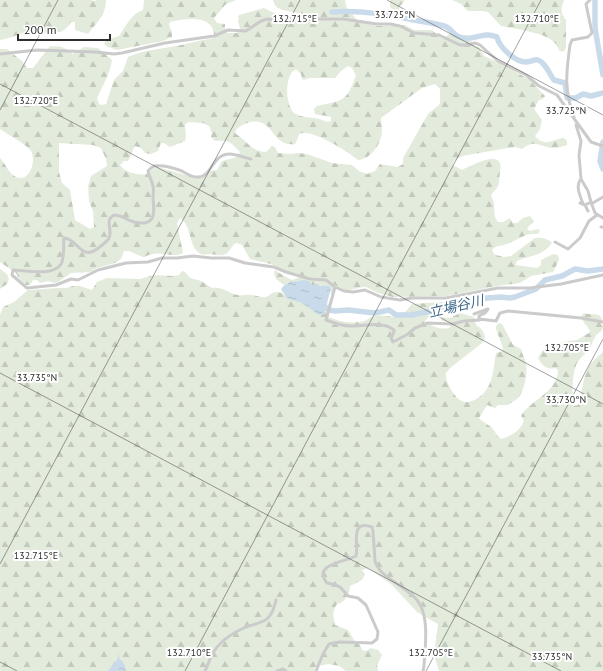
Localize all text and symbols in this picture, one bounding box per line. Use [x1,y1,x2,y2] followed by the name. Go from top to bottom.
[375,8,415,21] text: 33.725°N
[273,12,317,25] text: 132.715°E
[515,12,559,25] text: 132.710°E
[18,16,110,42] scale bar
[24,22,57,37] text: 200 m
[14,94,58,107] text: 132.720°E
[546,104,586,117] text: 33.725°N
[427,290,487,321] water label: 立場谷川
[545,341,589,354] text: 132.705°E
[17,371,57,384] text: 33.735°N
[546,393,586,406] text: 33.730°N
[14,549,58,562] text: 132.715°E
[167,646,211,659] text: 132.710°E
[409,646,453,659] text: 132.705°E
[532,650,572,663] text: 33.735°N

